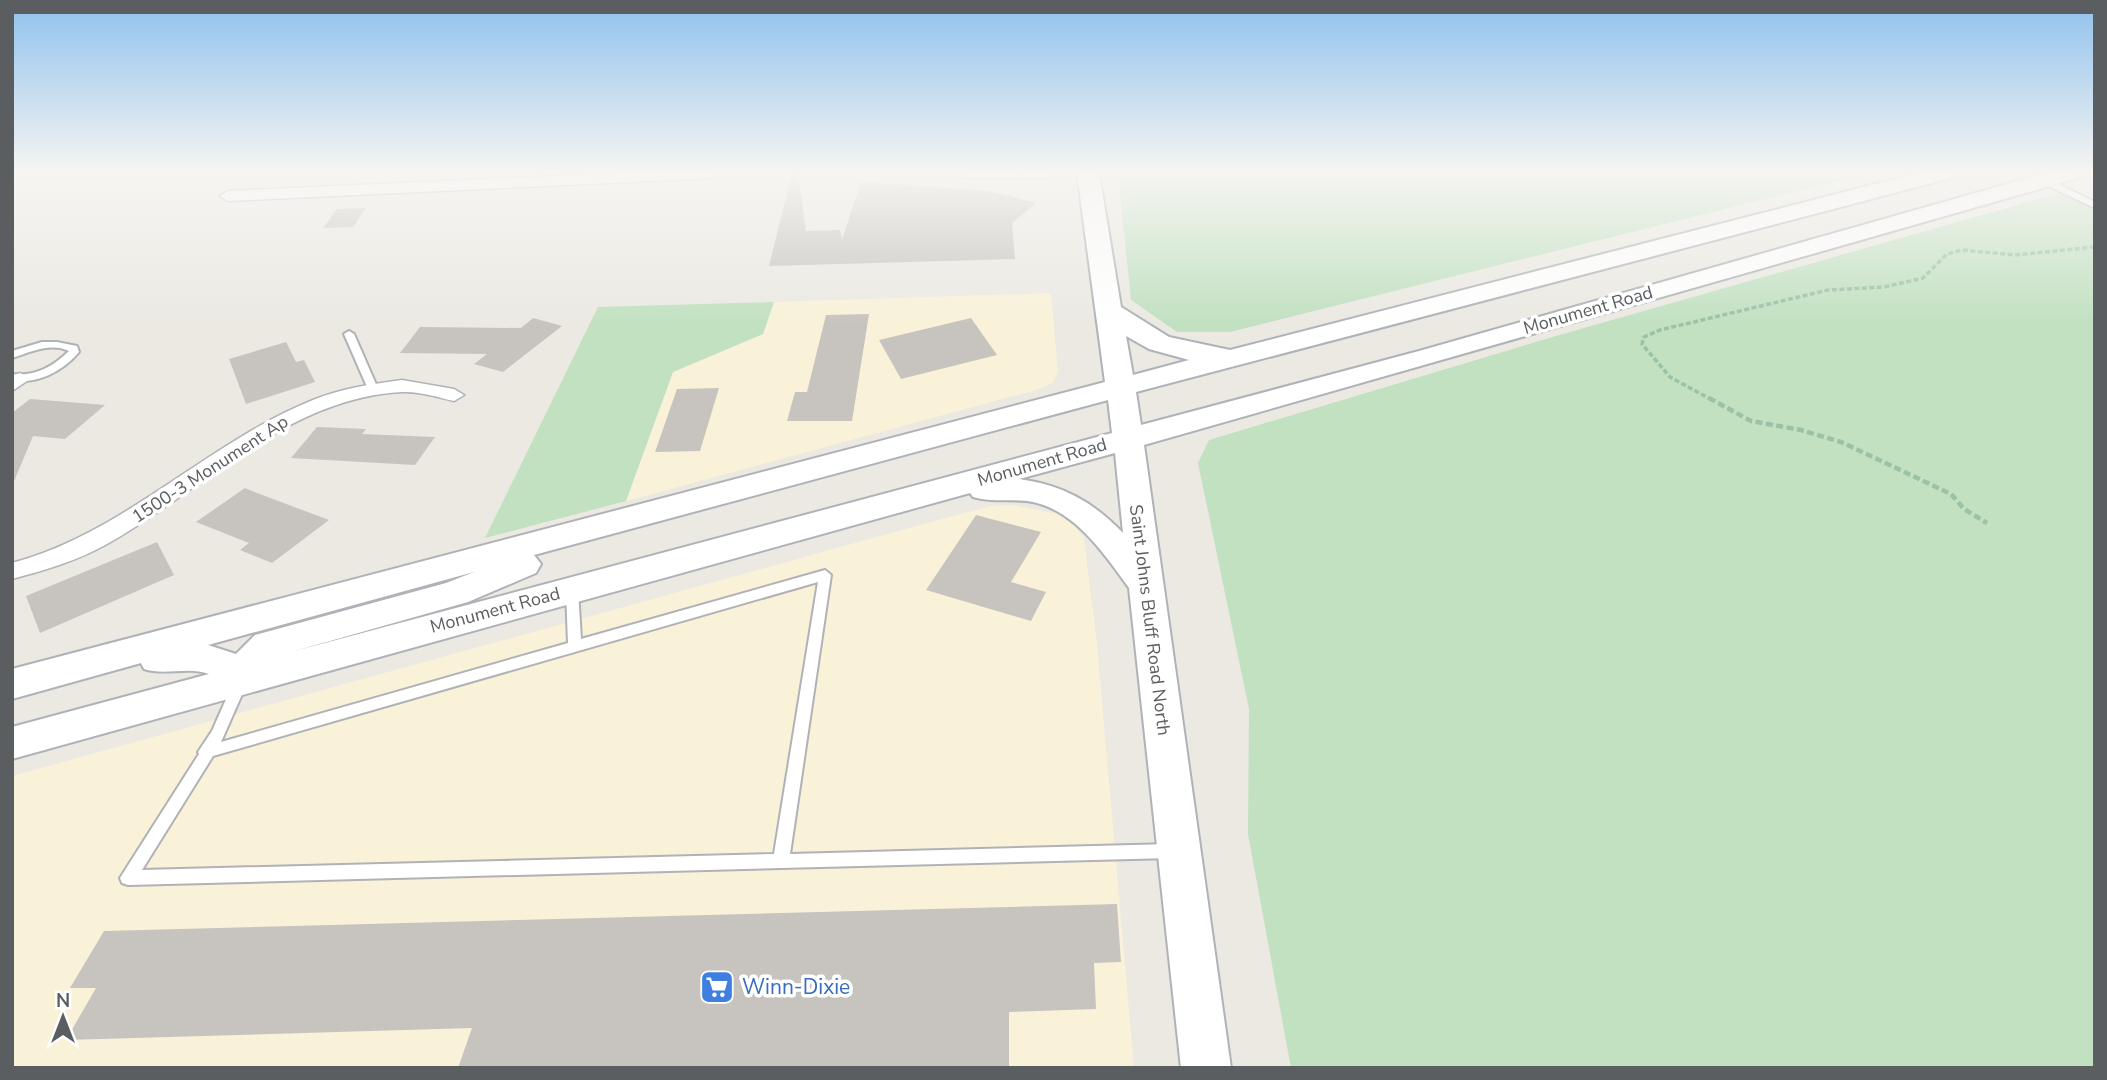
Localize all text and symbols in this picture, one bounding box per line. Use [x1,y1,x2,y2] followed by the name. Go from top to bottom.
[1520,280,1656,340] street label: Monument Road
[127,409,293,529] street label: 1500-3 Monument Ap
[974,432,1110,492] street label: Monument Road
[1124,503,1176,737] street label: Saint Johns Bluff Road North
[427,581,563,639] street label: Monument Road
[698,968,736,1006] supermarket icon: Winn-Dixie
[742,973,850,1001] place label: Winn-Dixie
[28,982,98,1052] north arrow
[56,988,70,1014] text: N

